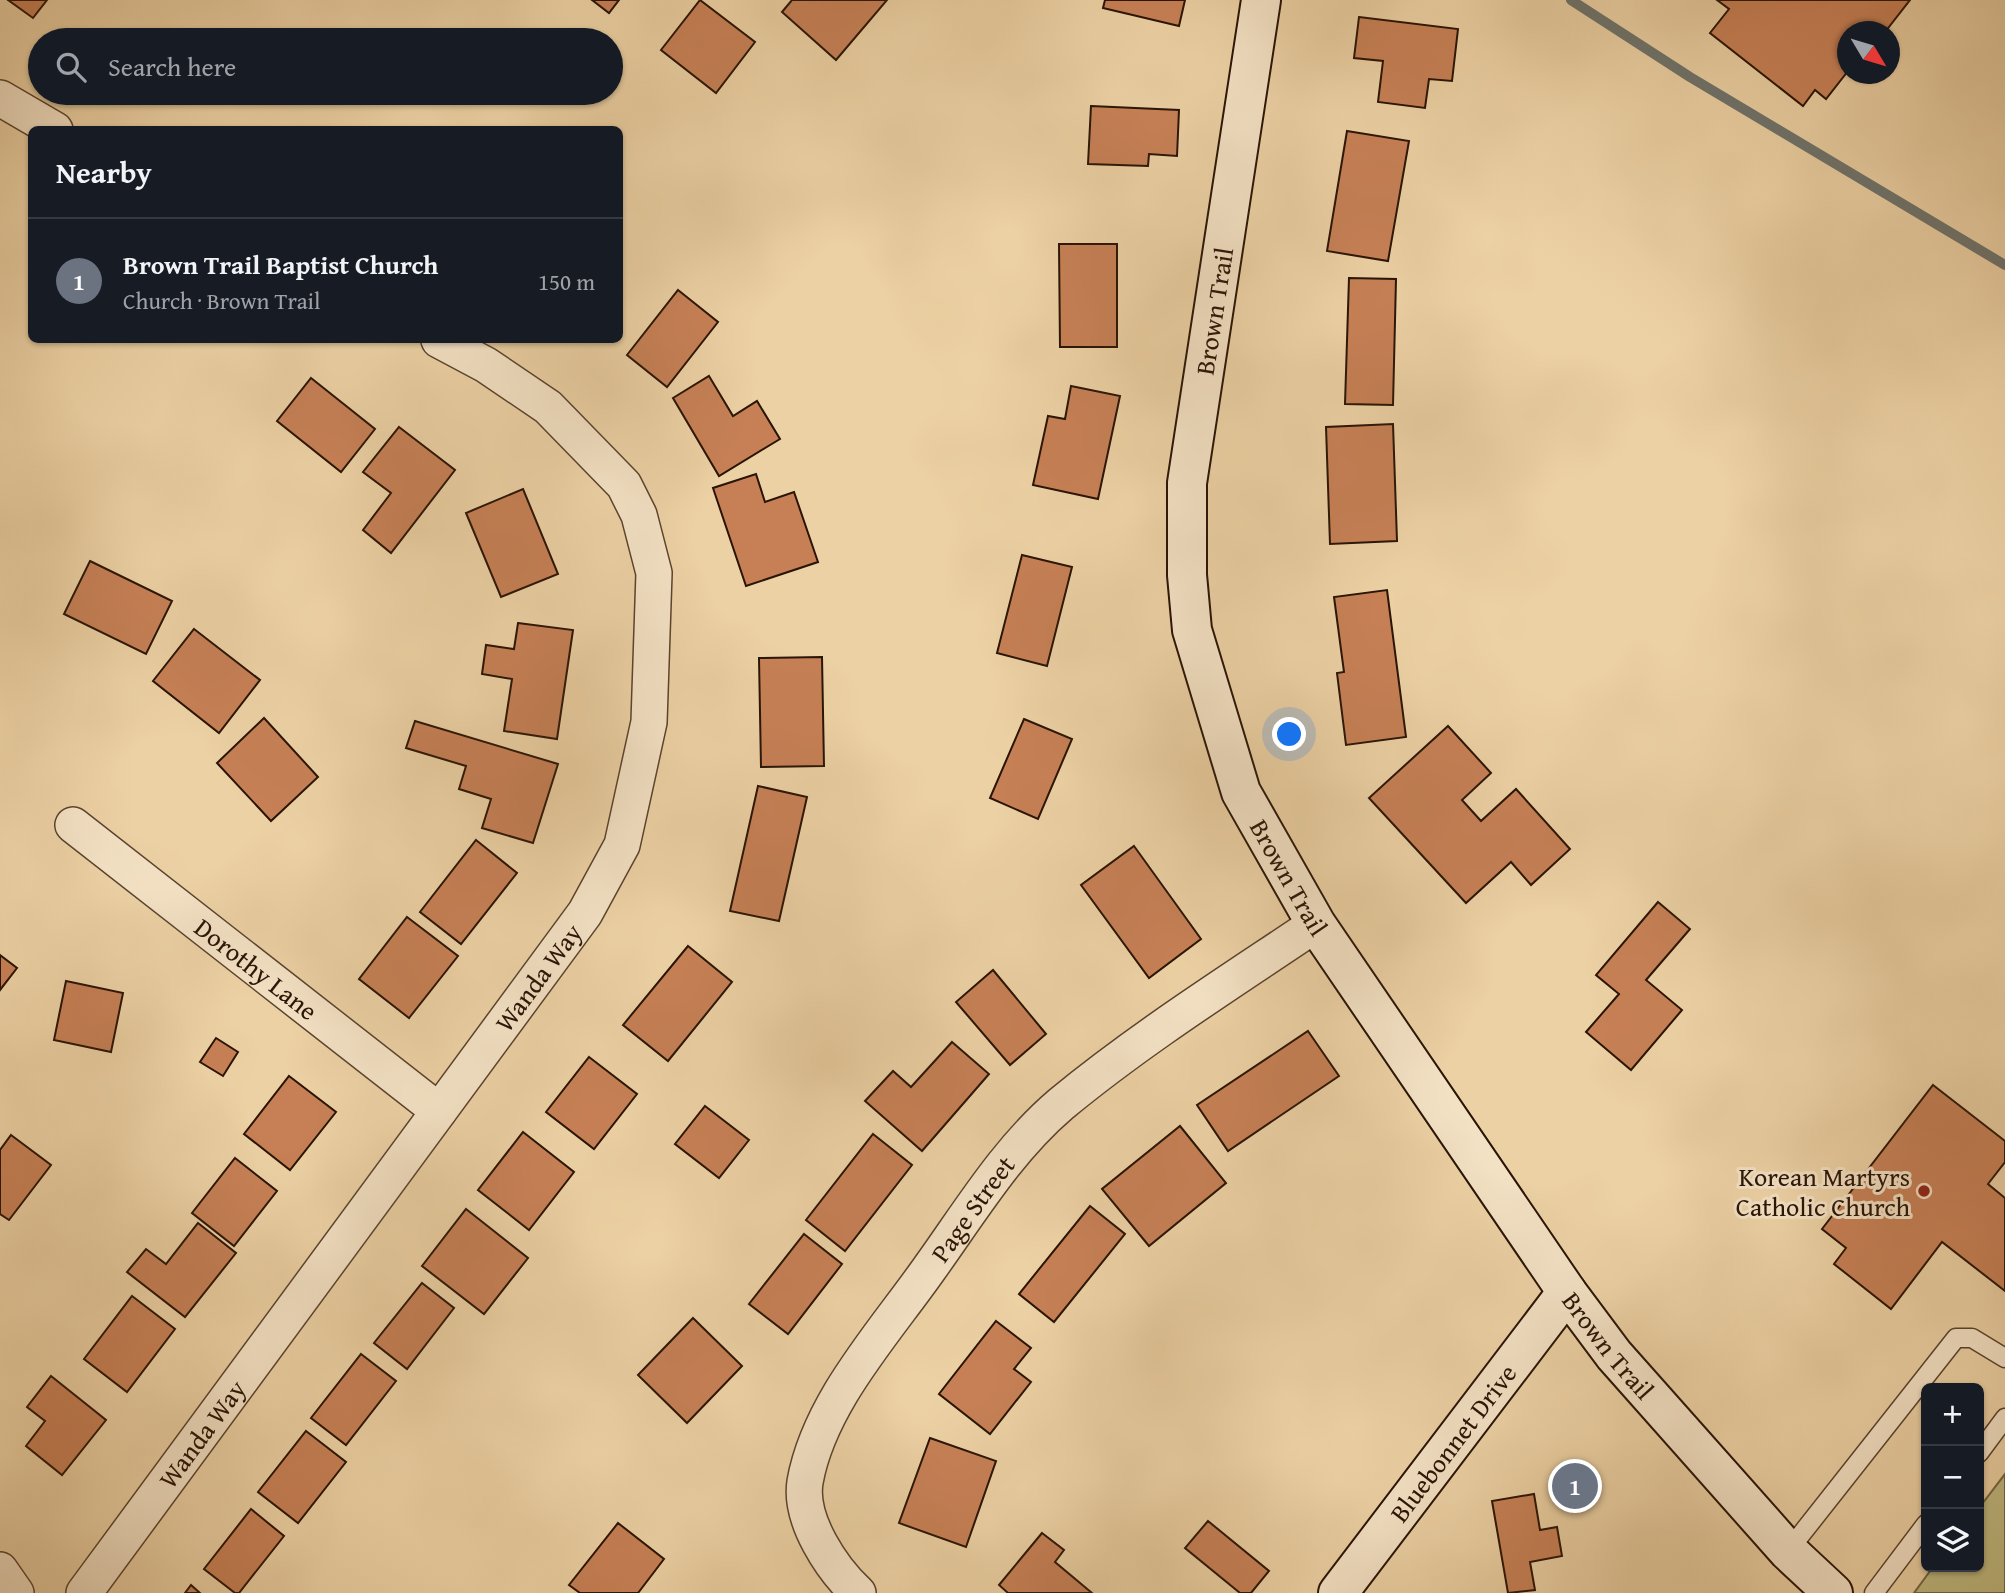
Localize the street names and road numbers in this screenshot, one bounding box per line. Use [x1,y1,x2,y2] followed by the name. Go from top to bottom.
[1185,244,1243,378] street label: Brown Trail
[1241,812,1338,944] street label: Brown Trail
[187,908,326,1029] street label: Dorothy Lane
[485,915,591,1040] street label: Wanda Way
[920,1147,1024,1270] street label: Page Street
[1553,1283,1664,1408] street label: Brown Trail
[1379,1355,1525,1530] street label: Bluebonnet Drive
[148,1371,255,1496] street label: Wanda Way

